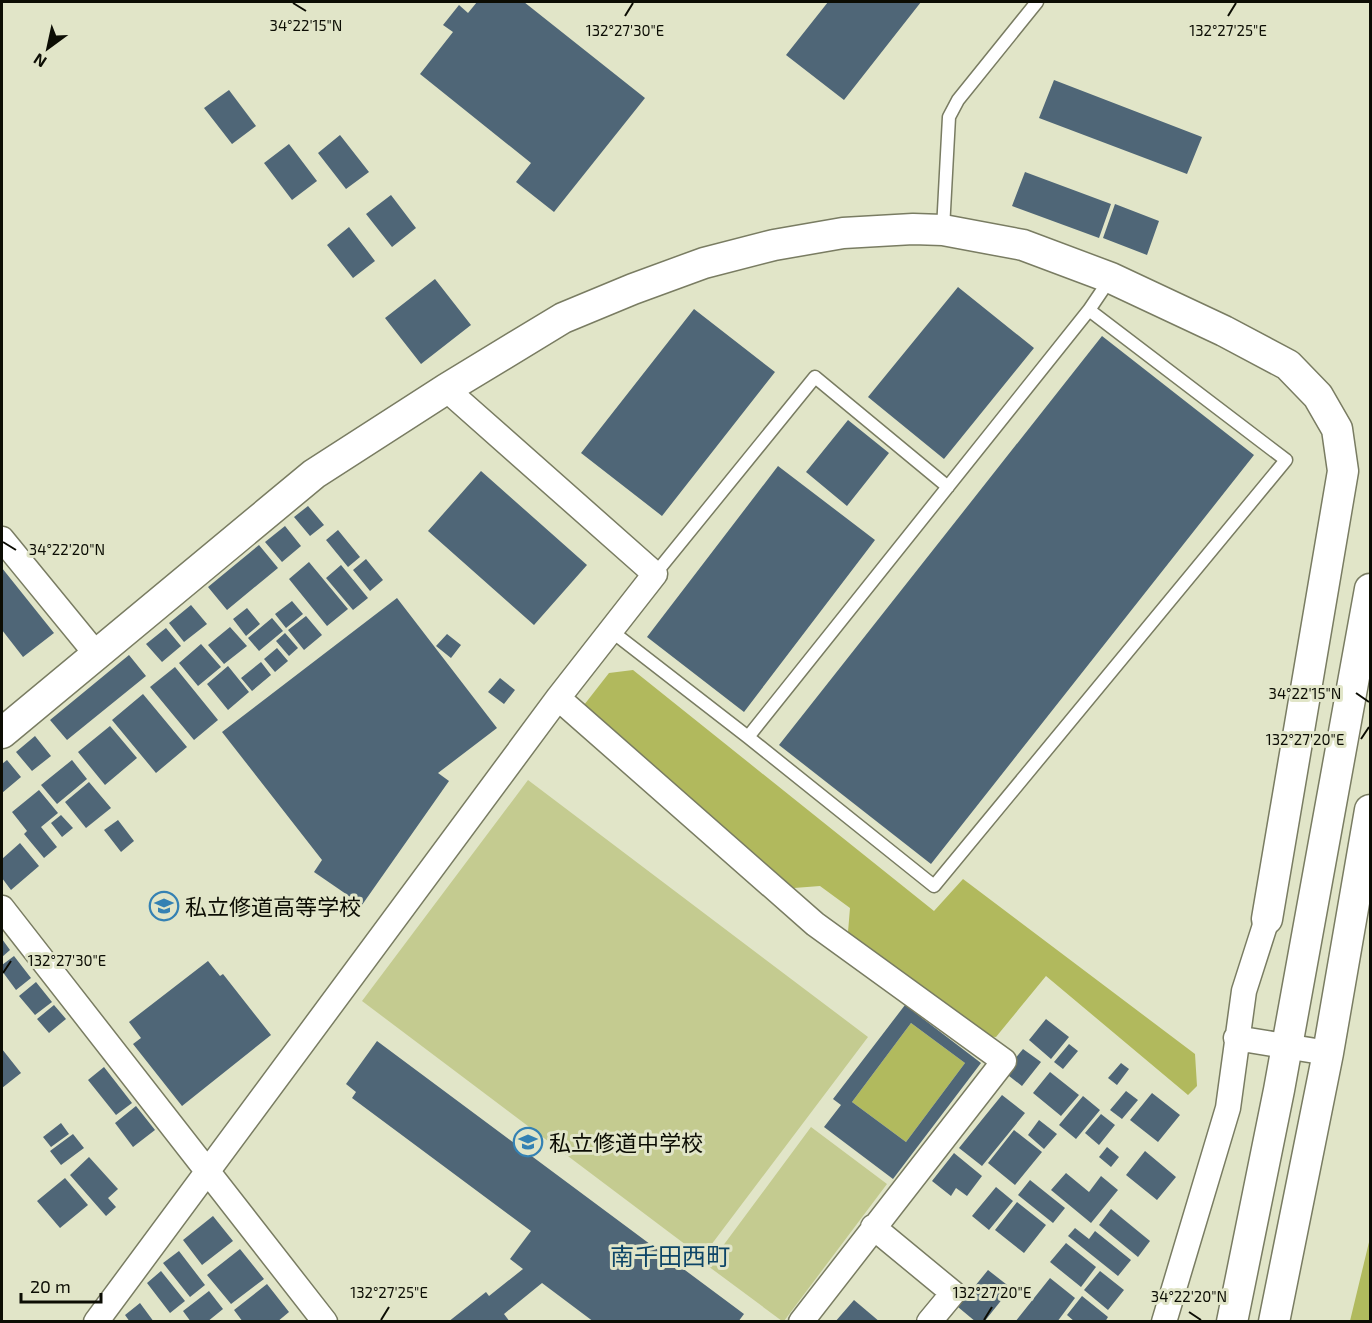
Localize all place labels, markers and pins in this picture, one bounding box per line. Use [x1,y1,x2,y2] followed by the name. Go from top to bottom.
[148,890,180,922] school or university icon: 私立修道高等学校
[185,893,361,919] place label: 私立修道高等学校
[512,1126,544,1158] school or university icon: 私立修道中学校
[549,1129,703,1155] place label: 私立修道中学校

